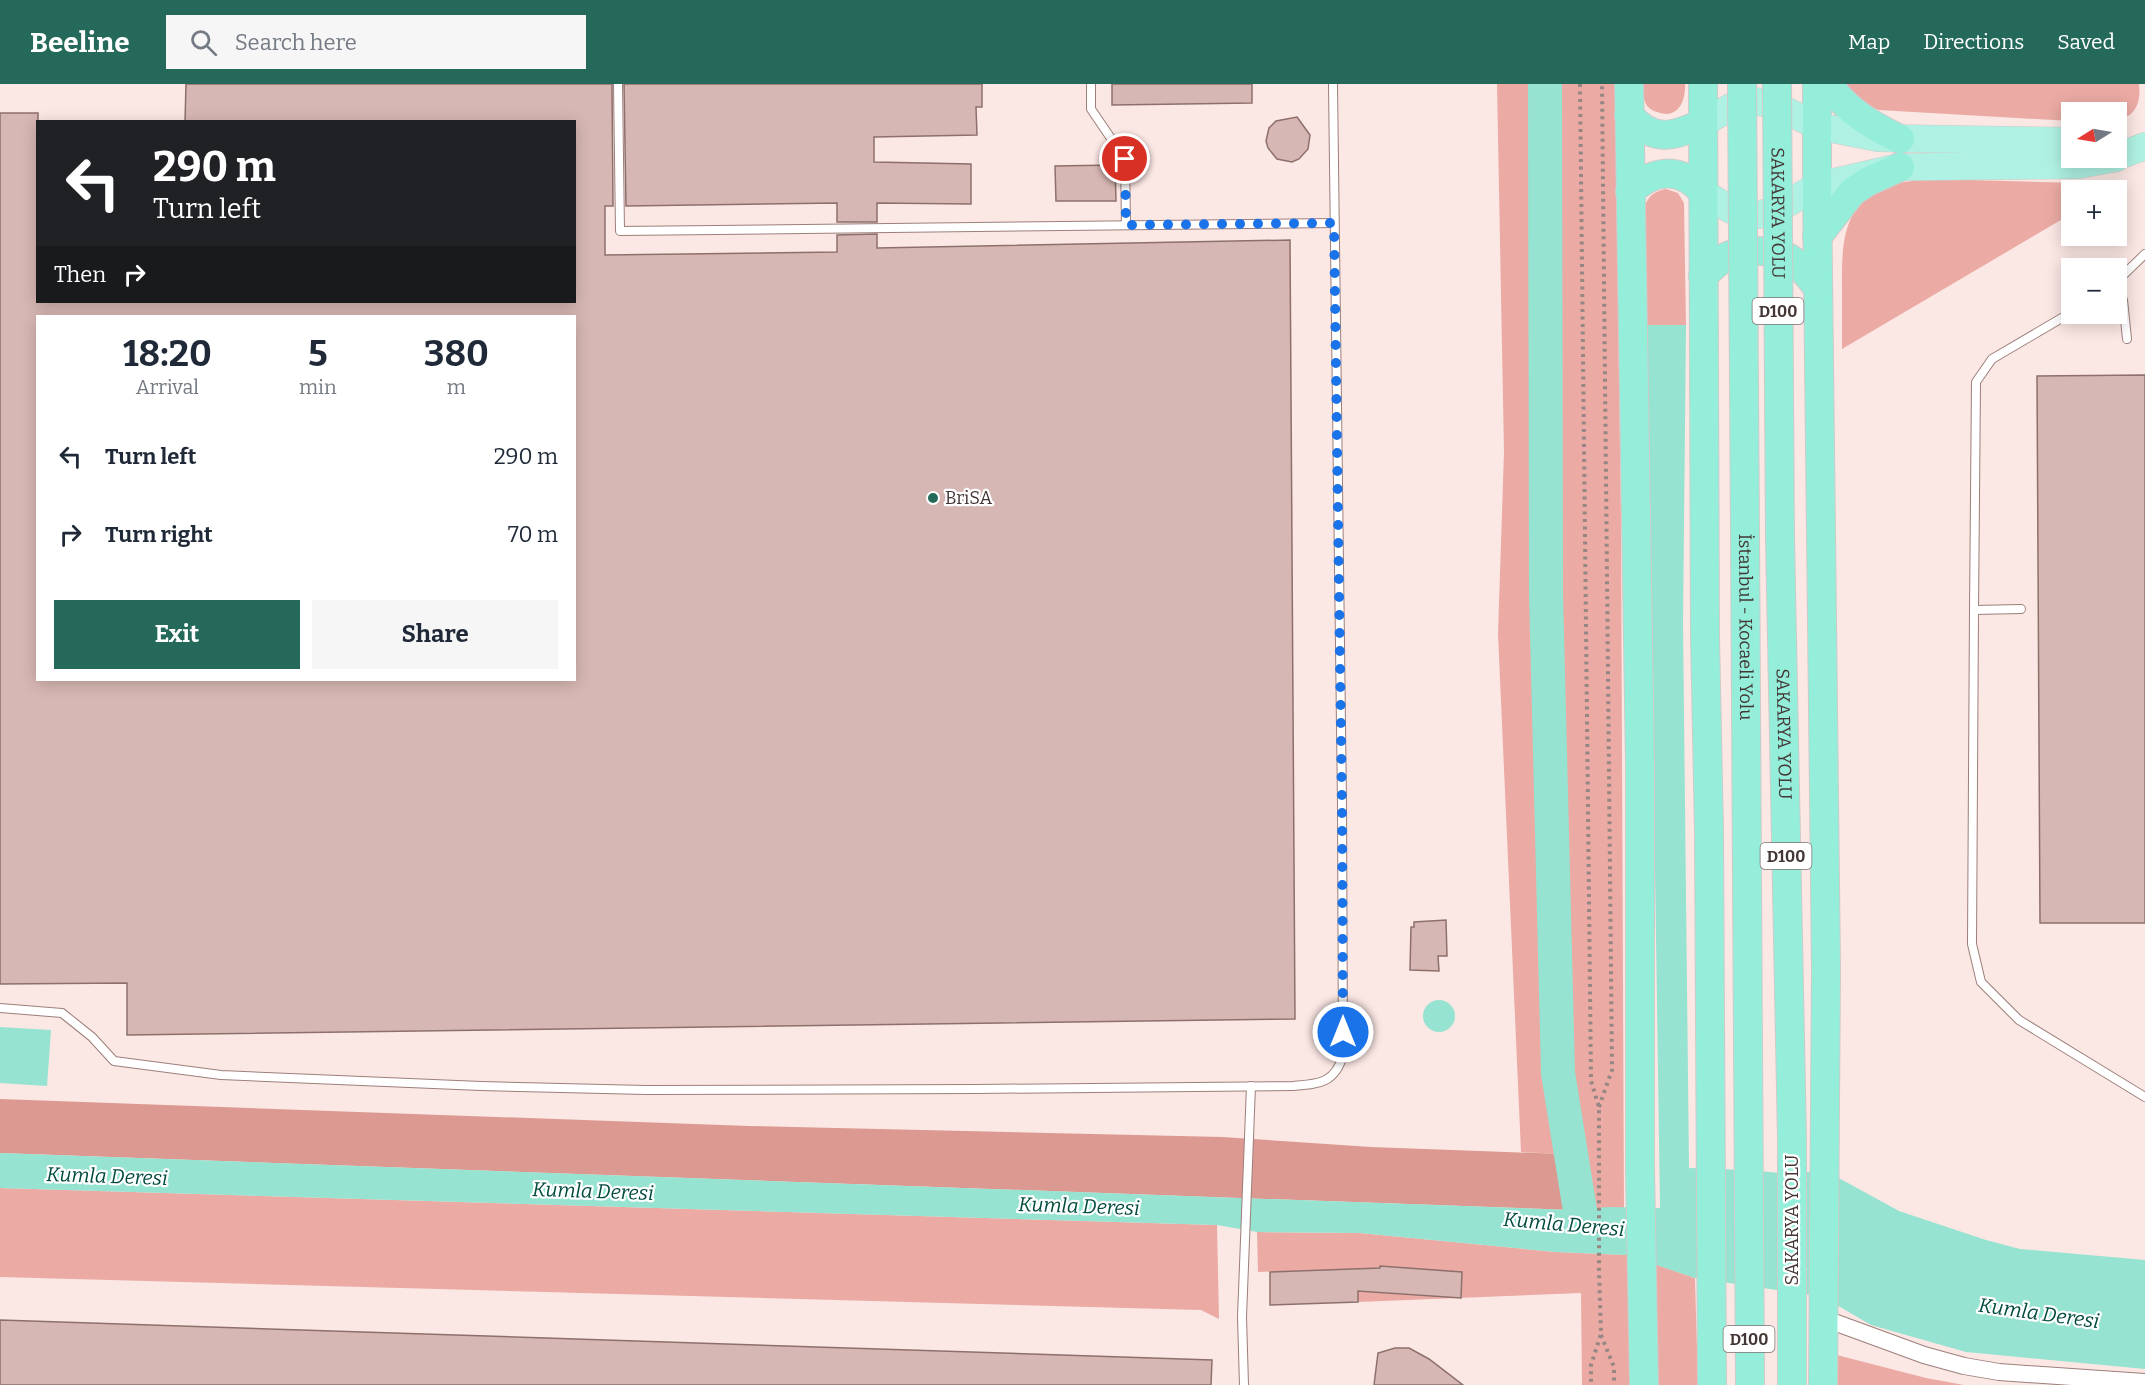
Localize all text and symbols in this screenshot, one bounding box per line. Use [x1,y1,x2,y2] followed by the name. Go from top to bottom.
[166,15,586,69] search box
[30,26,130,59] text: Beeline
[187,26,220,59] icon: search
[235,29,357,56] text: Search here
[1848,29,1890,55] text: Map
[1923,29,2024,55] text: Directions
[2057,29,2115,55] text: Saved
[2061,102,2127,168] north arrow
[2061,102,2127,324] map controls
[1099,133,1150,184] pin
[153,142,276,192] text: 290 m
[1108,142,1141,175] icon: arrive
[54,144,132,222] icon: left
[1766,147,1789,279] street label: SAKARYA YOLU
[2061,180,2127,246] button: +
[153,193,261,225] text: Turn left
[118,258,151,291] icon: right
[2061,258,2127,324] button: −
[54,261,106,288] text: Then
[1752,298,1804,324] road number: D100
[123,332,212,376] text: 18:20
[308,332,328,376] text: 5
[424,332,489,376] text: 380
[136,375,199,399] text: Arrival
[299,375,337,399] text: min
[447,375,466,399] text: m
[54,440,87,473] icon: left
[105,443,197,470] text: Turn left
[494,443,558,470] text: 290 m
[945,487,992,509] place label: BriSA
[926,491,940,505] marker: BriSA
[54,518,87,551] icon: right
[105,521,213,548] text: Turn right
[508,521,558,548] text: 70 m
[1734,534,1757,720] street label: İstanbul - Kocaeli Yolu
[54,600,300,669] button: Exit
[312,600,558,669] button: Share
[1772,668,1796,800] street label: SAKARYA YOLU
[1760,843,1812,869] road number: D100
[1311,1000,1375,1064] position arrow
[1781,1154,1803,1286] street label: SAKARYA YOLU
[46,1162,168,1190] water label: Kumla Deresi
[532,1177,654,1205] water label: Kumla Deresi
[1018,1192,1140,1220] water label: Kumla Deresi
[1502,1207,1626,1241] water label: Kumla Deresi
[1977,1293,2101,1333] water label: Kumla Deresi
[1724,1326,1774,1352] road number: D100

